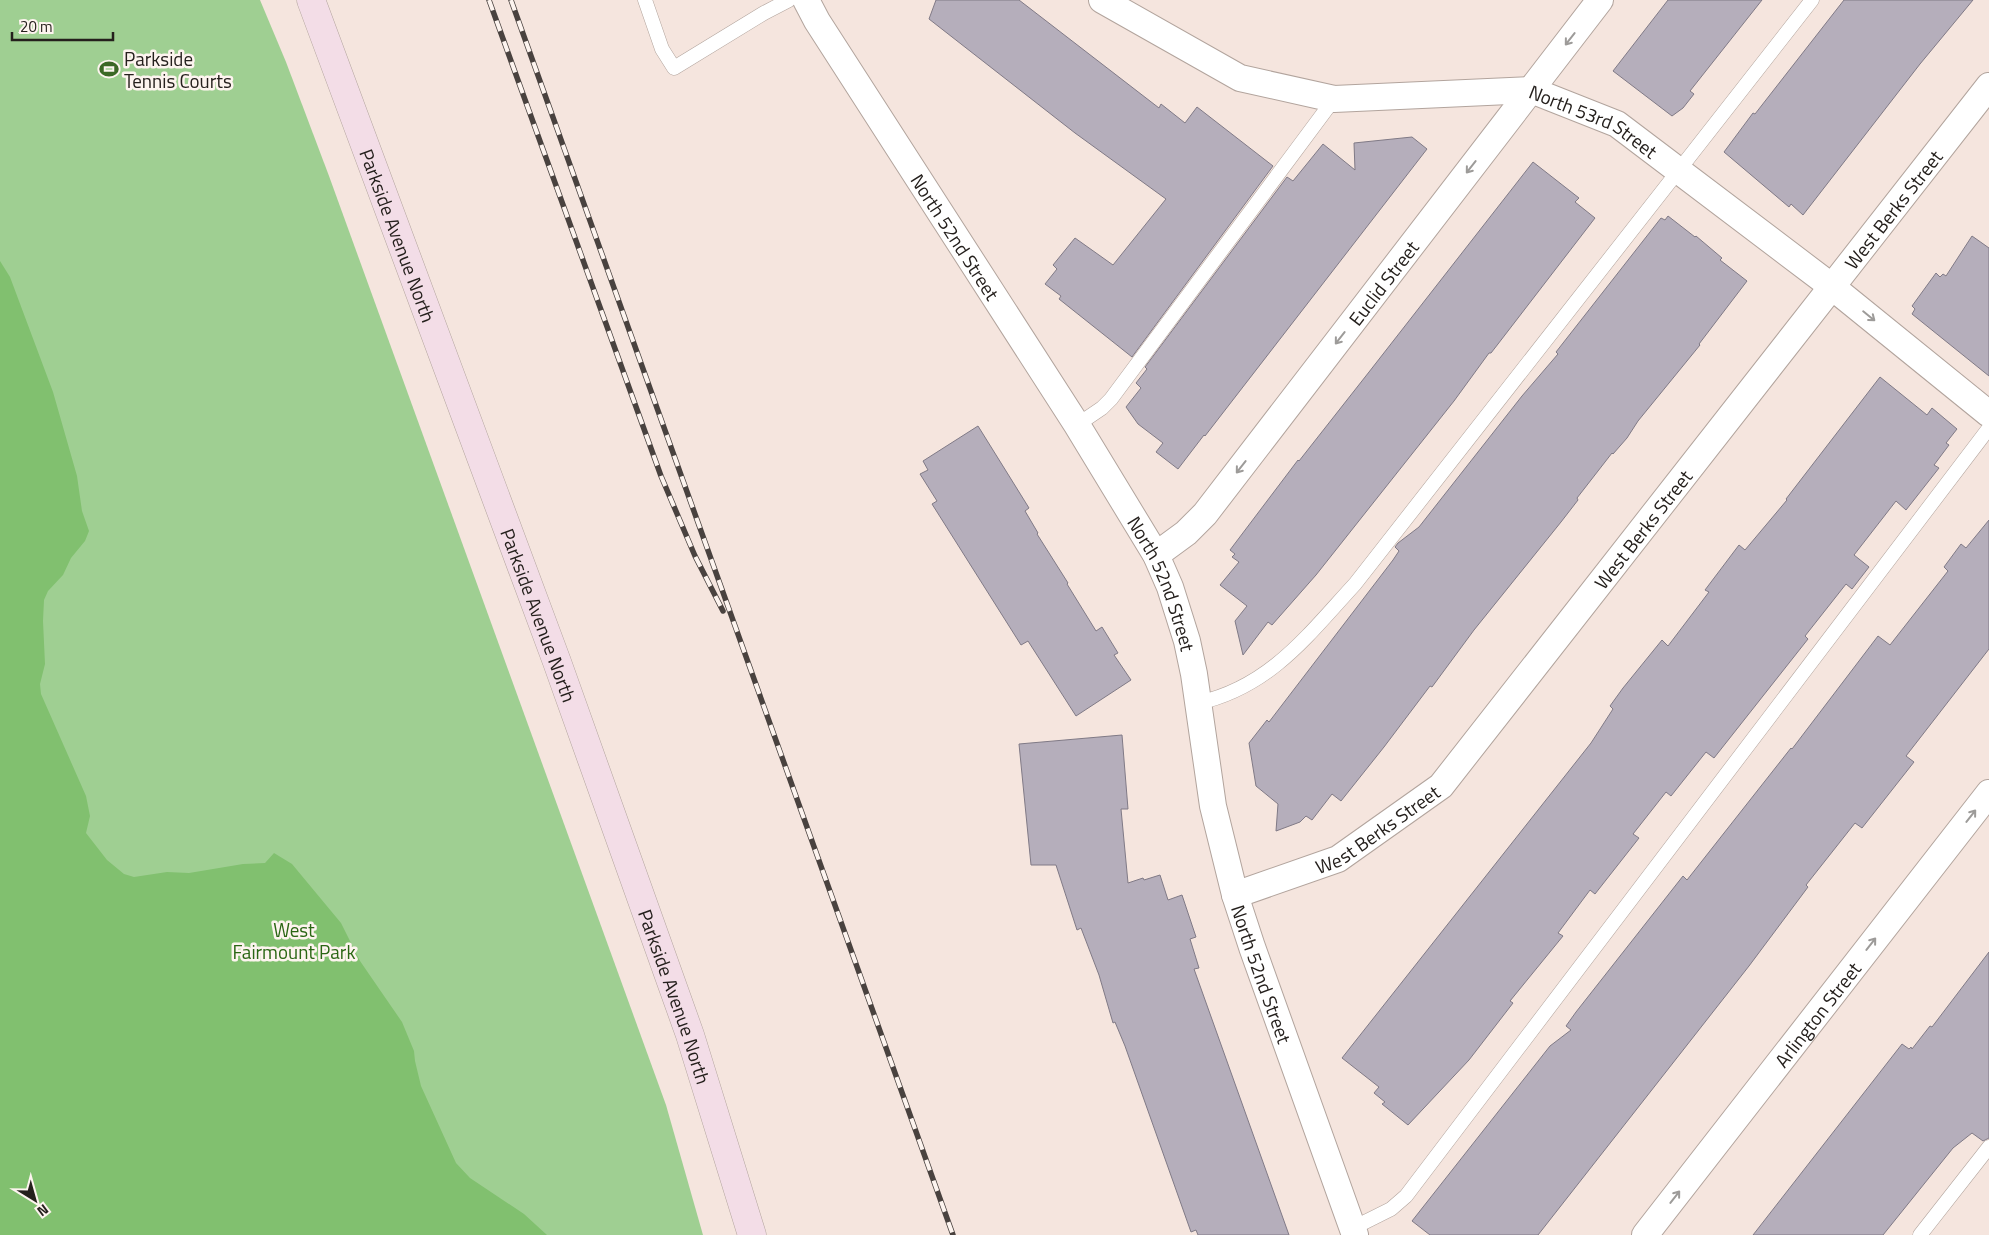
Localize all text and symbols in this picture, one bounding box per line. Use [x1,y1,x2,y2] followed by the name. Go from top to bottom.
[12,10,114,42] scale bar
[20,15,53,38] text: 20 m
[1565,32,1576,45] one-way arrow
[124,44,232,95] place label: Parkside Tennis Courts
[98,58,120,80] sports icon: Parkside Tennis Courts
[1525,76,1664,165] street label: North 53rd Street
[1837,143,1949,275] street label: West Berks Street
[353,144,444,326] street label: Parkside Avenue North
[1466,160,1477,173] one-way arrow
[904,168,1007,306] street label: North 52nd Street
[1341,234,1425,331] street label: Euclid Street
[1862,311,1875,322] one-way arrow
[1335,331,1346,344] one-way arrow
[1236,460,1247,473] one-way arrow
[1586,463,1699,595] street label: West Berks Street
[1121,510,1203,654] street label: North 52nd Street
[494,524,585,706] street label: Parkside Avenue North
[1311,777,1446,880] street label: West Berks Street
[1966,809,1976,823] one-way arrow
[1225,901,1300,1048] street label: North 52nd Street
[632,905,719,1087] street label: Parkside Avenue North
[233,915,356,966] park label: West Fairmount Park
[1866,938,1877,951] one-way arrow
[1767,955,1867,1073] street label: Arlington Street
[10,1175,60,1225] north arrow
[1669,1190,1680,1203] one-way arrow
[33,1199,53,1222] text: N

